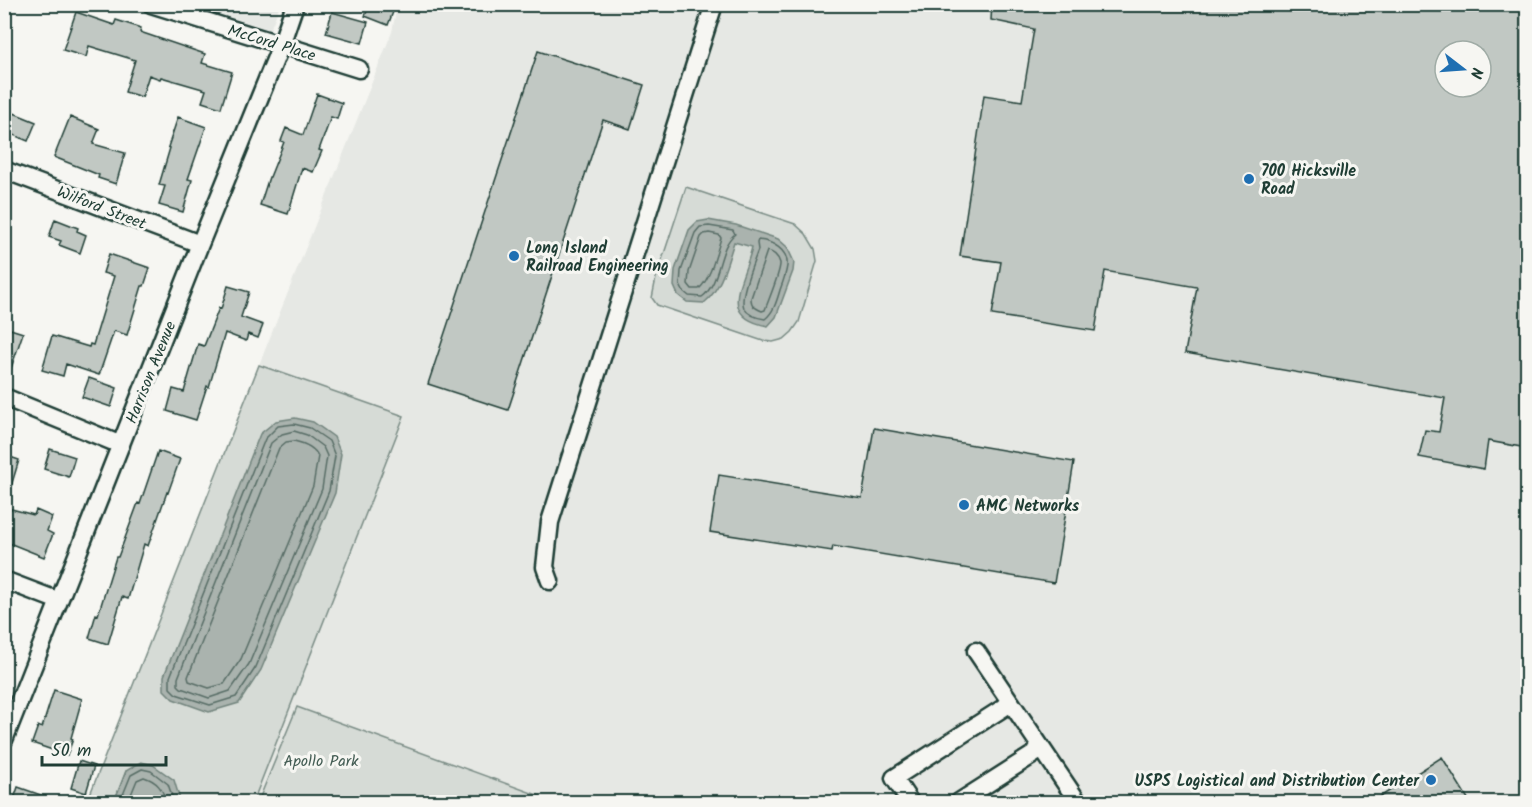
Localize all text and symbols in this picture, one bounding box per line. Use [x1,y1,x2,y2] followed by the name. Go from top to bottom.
[225,18,319,69] street label: McCord Place
[1433,39,1493,99] north arrow
[1462,64,1489,81] text: N
[1261,159,1356,202] place label: 700 Hicksville Road
[1242,172,1256,186] marker: 700 Hicksville Road
[53,180,150,237] street label: Wilford Street
[526,236,669,279] place label: Long Island Railroad Engineering
[507,249,521,263] marker: Long Island Railroad Engineering
[119,317,183,428] street label: Harrison Avenue
[976,494,1080,519] place label: AMC Networks
[957,498,971,512] marker: AMC Networks
[42,729,166,767] scale bar
[51,737,91,766] text: 50 m
[283,749,359,774] park label: Apollo Park
[1135,769,1420,794] place label: USPS Logistical and Distribution Center
[1424,773,1438,787] marker: USPS Logistical and Distribution Center

